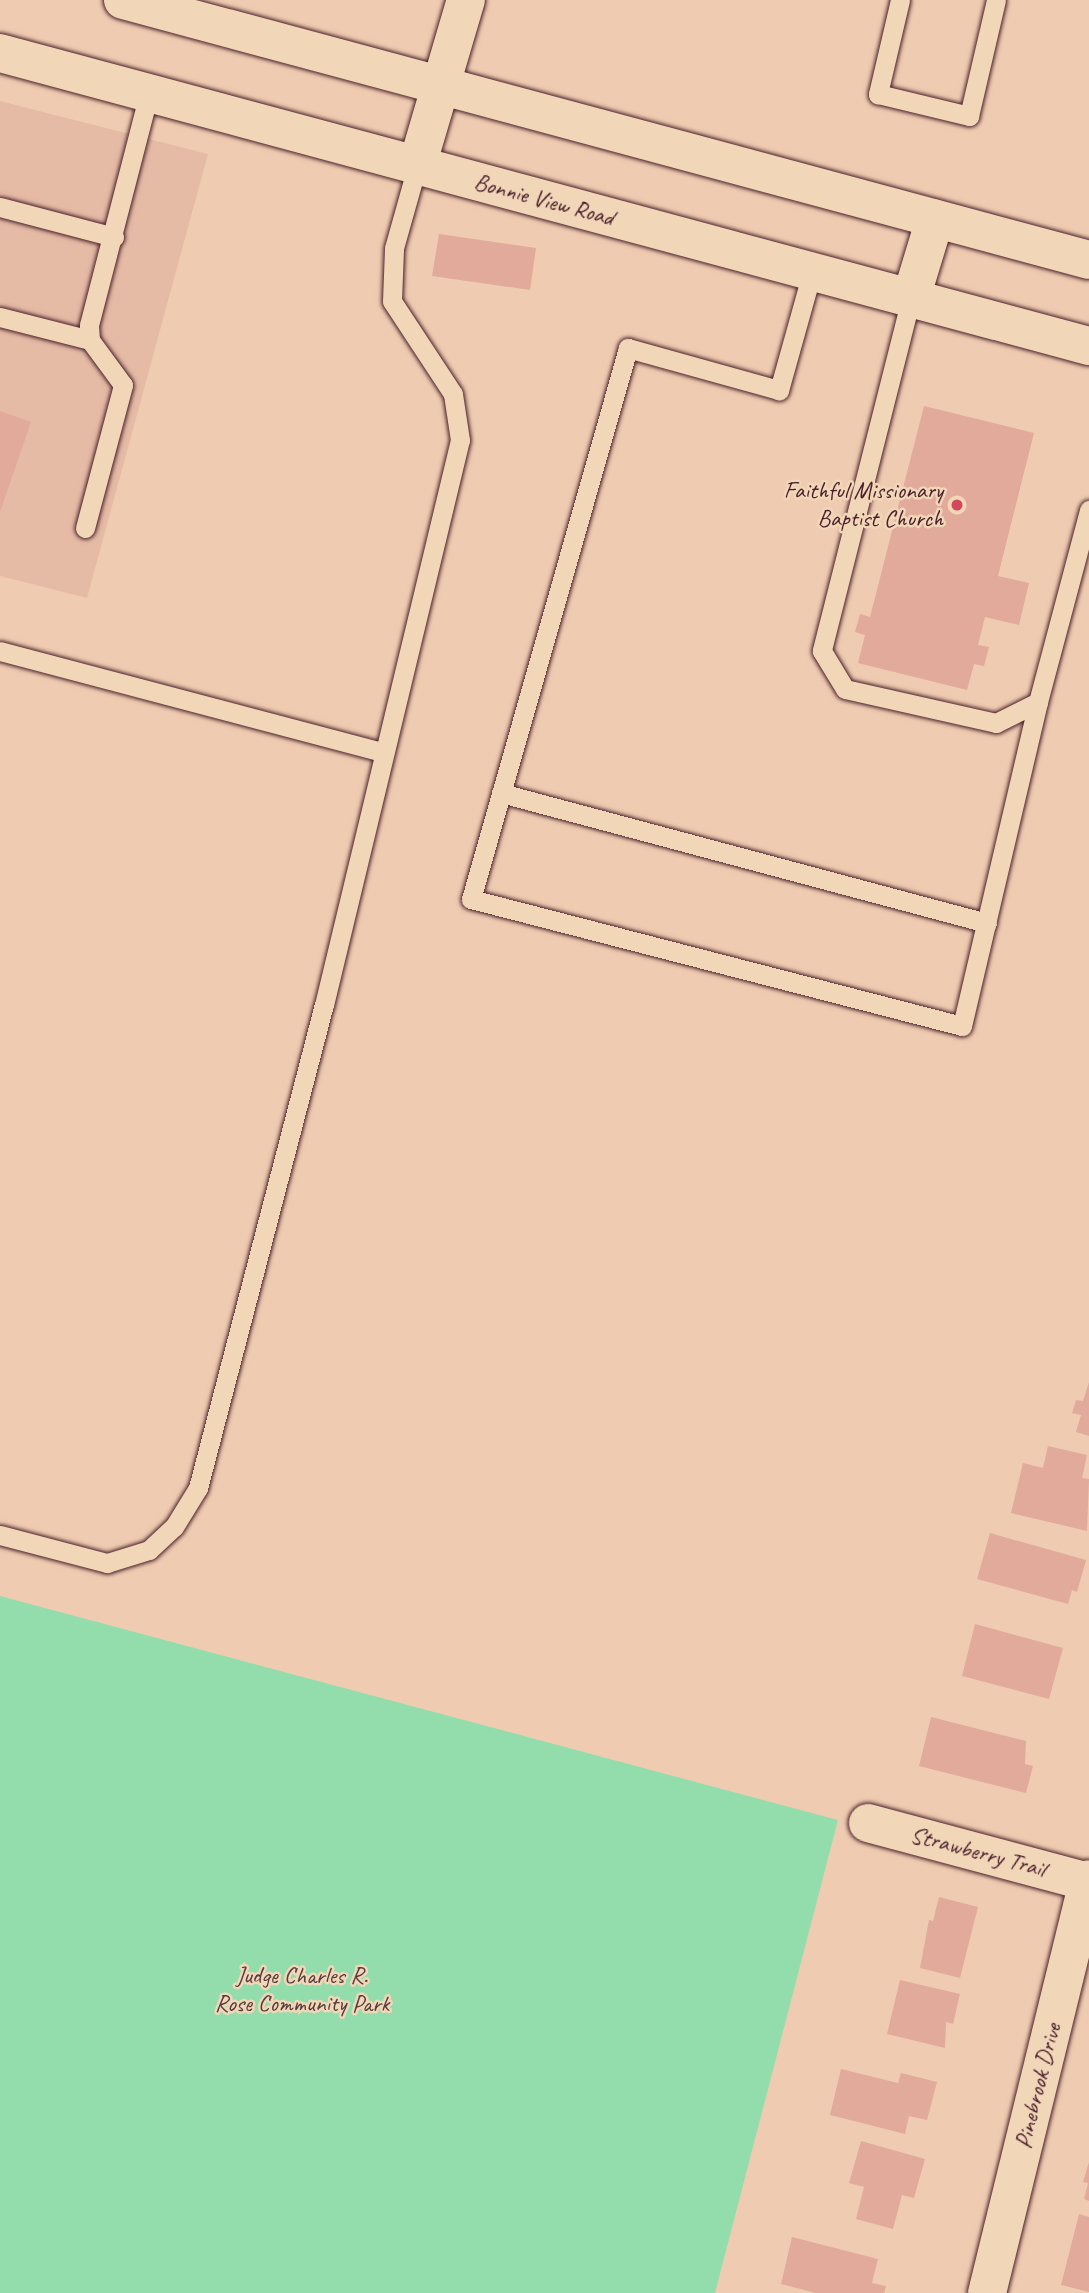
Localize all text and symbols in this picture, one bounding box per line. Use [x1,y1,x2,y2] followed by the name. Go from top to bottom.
[471,168,617,232] street label: Bonnie View Road
[784,477,943,533] place label: Faithful Missionary Baptist Church
[949,497,965,513] marker: Faithful Missionary Baptist Church
[908,1820,1048,1884] street label: Strawberry Trail
[214,1962,390,2018] park label: Judge Charles R. Rose Community Park
[1009,2020,1067,2152] street label: Pinebrook Drive

